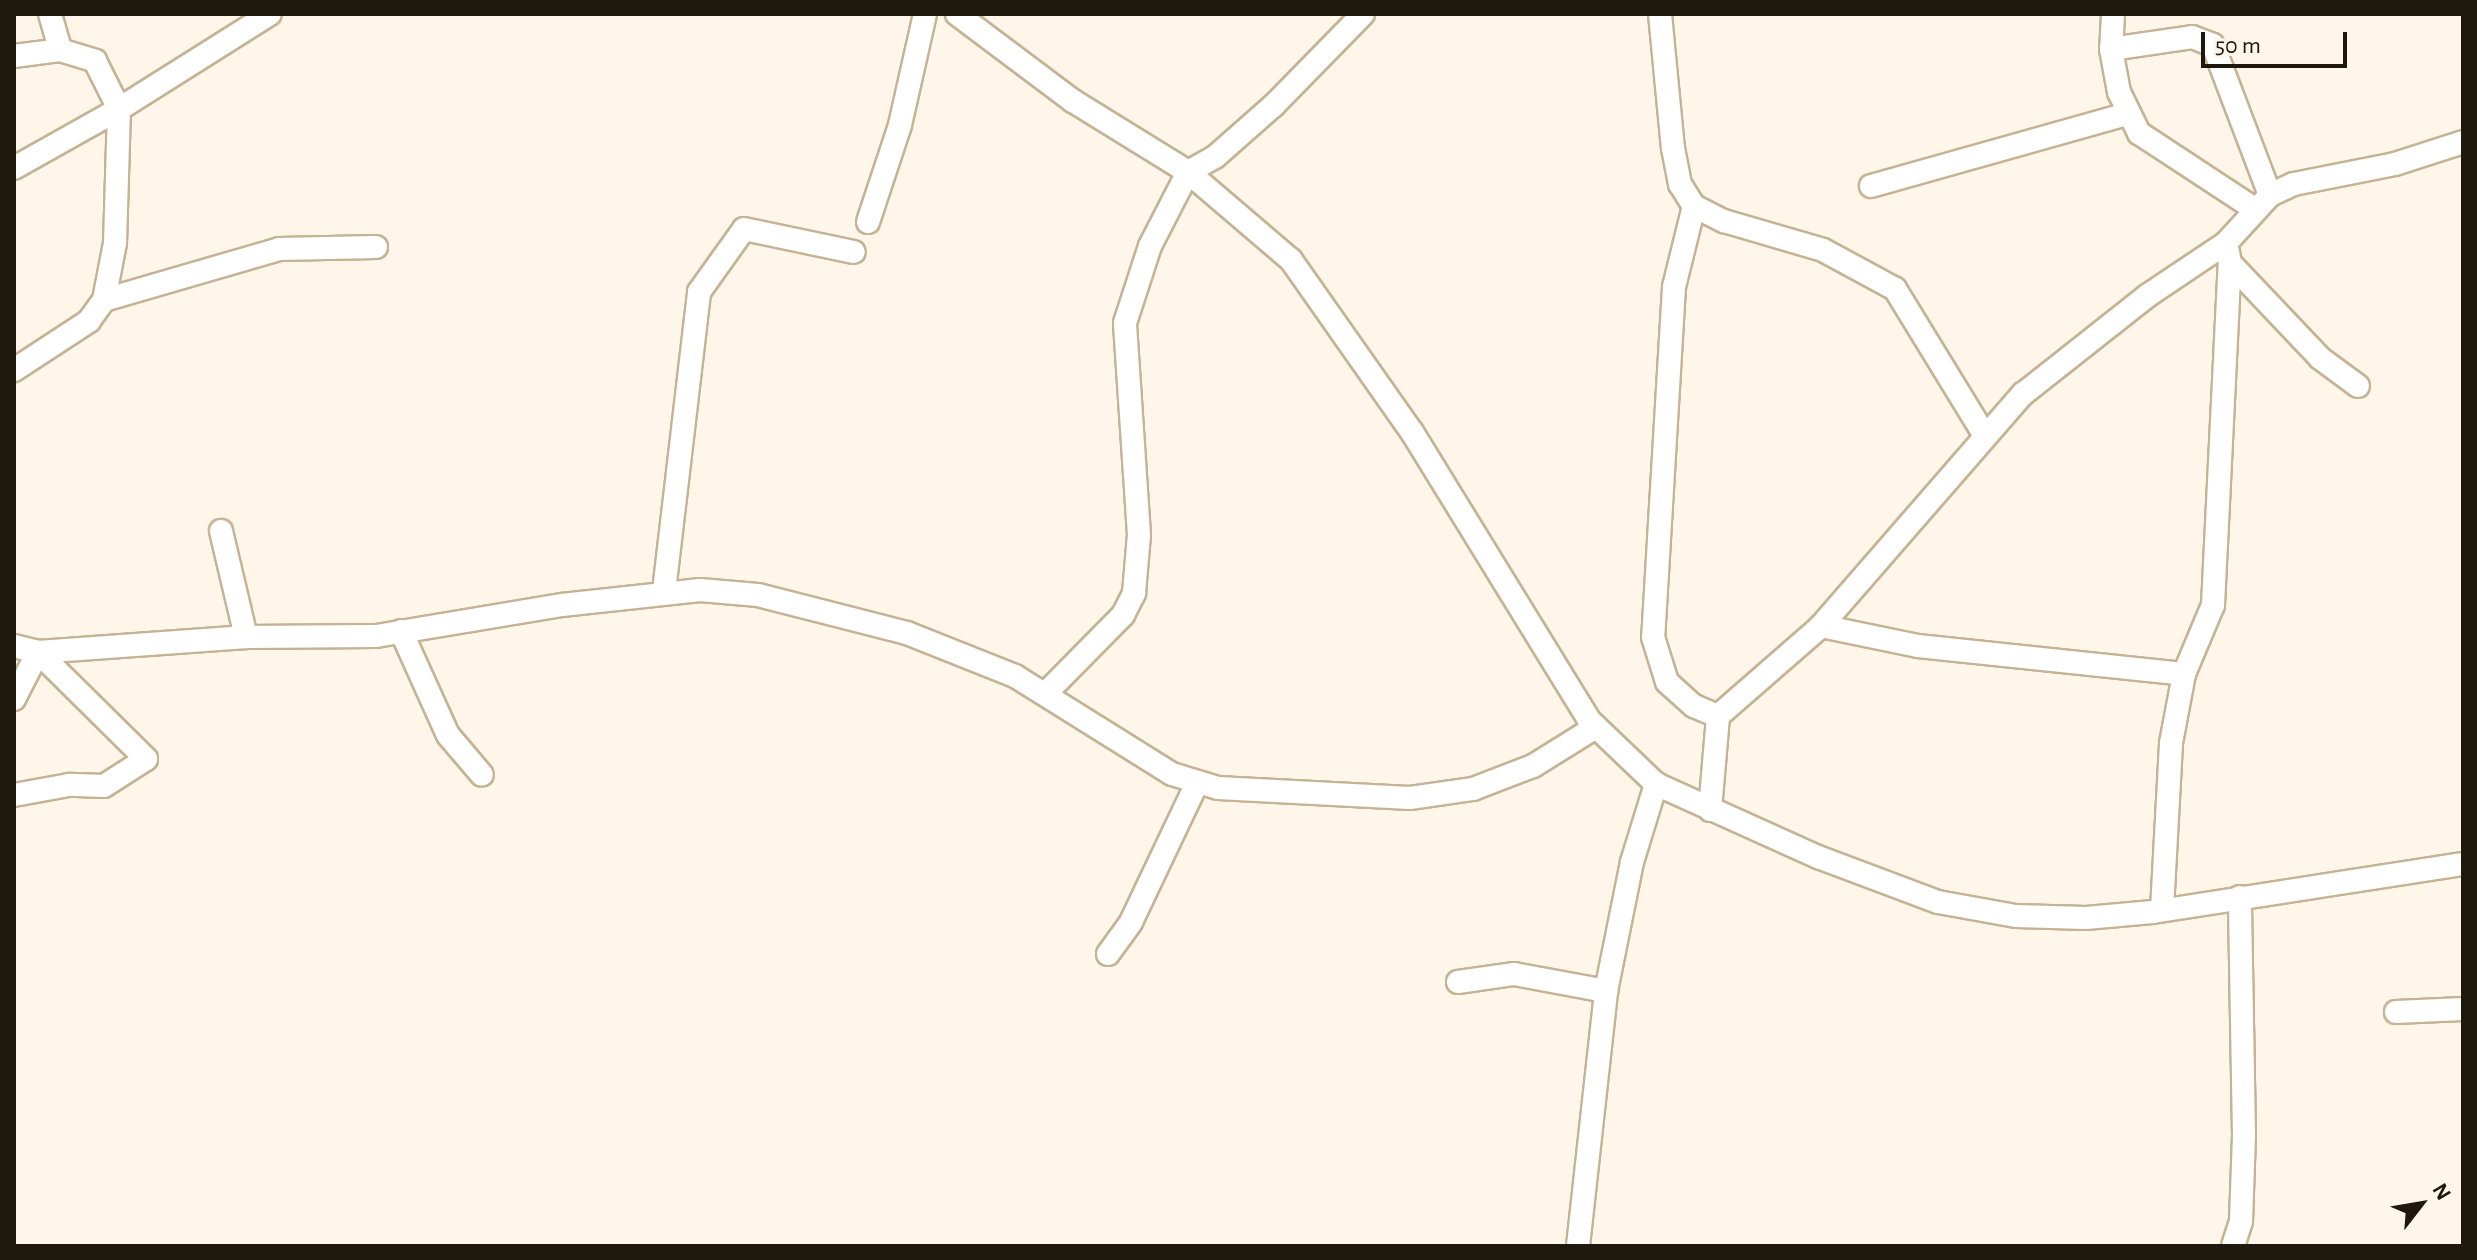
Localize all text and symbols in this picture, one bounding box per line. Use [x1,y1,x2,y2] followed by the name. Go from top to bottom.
[2205,16,2351,66] scale bar
[2215,34,2261,58] text: 50 m
[2381,1164,2461,1244] north arrow
[2428,1179,2455,1204] text: N

